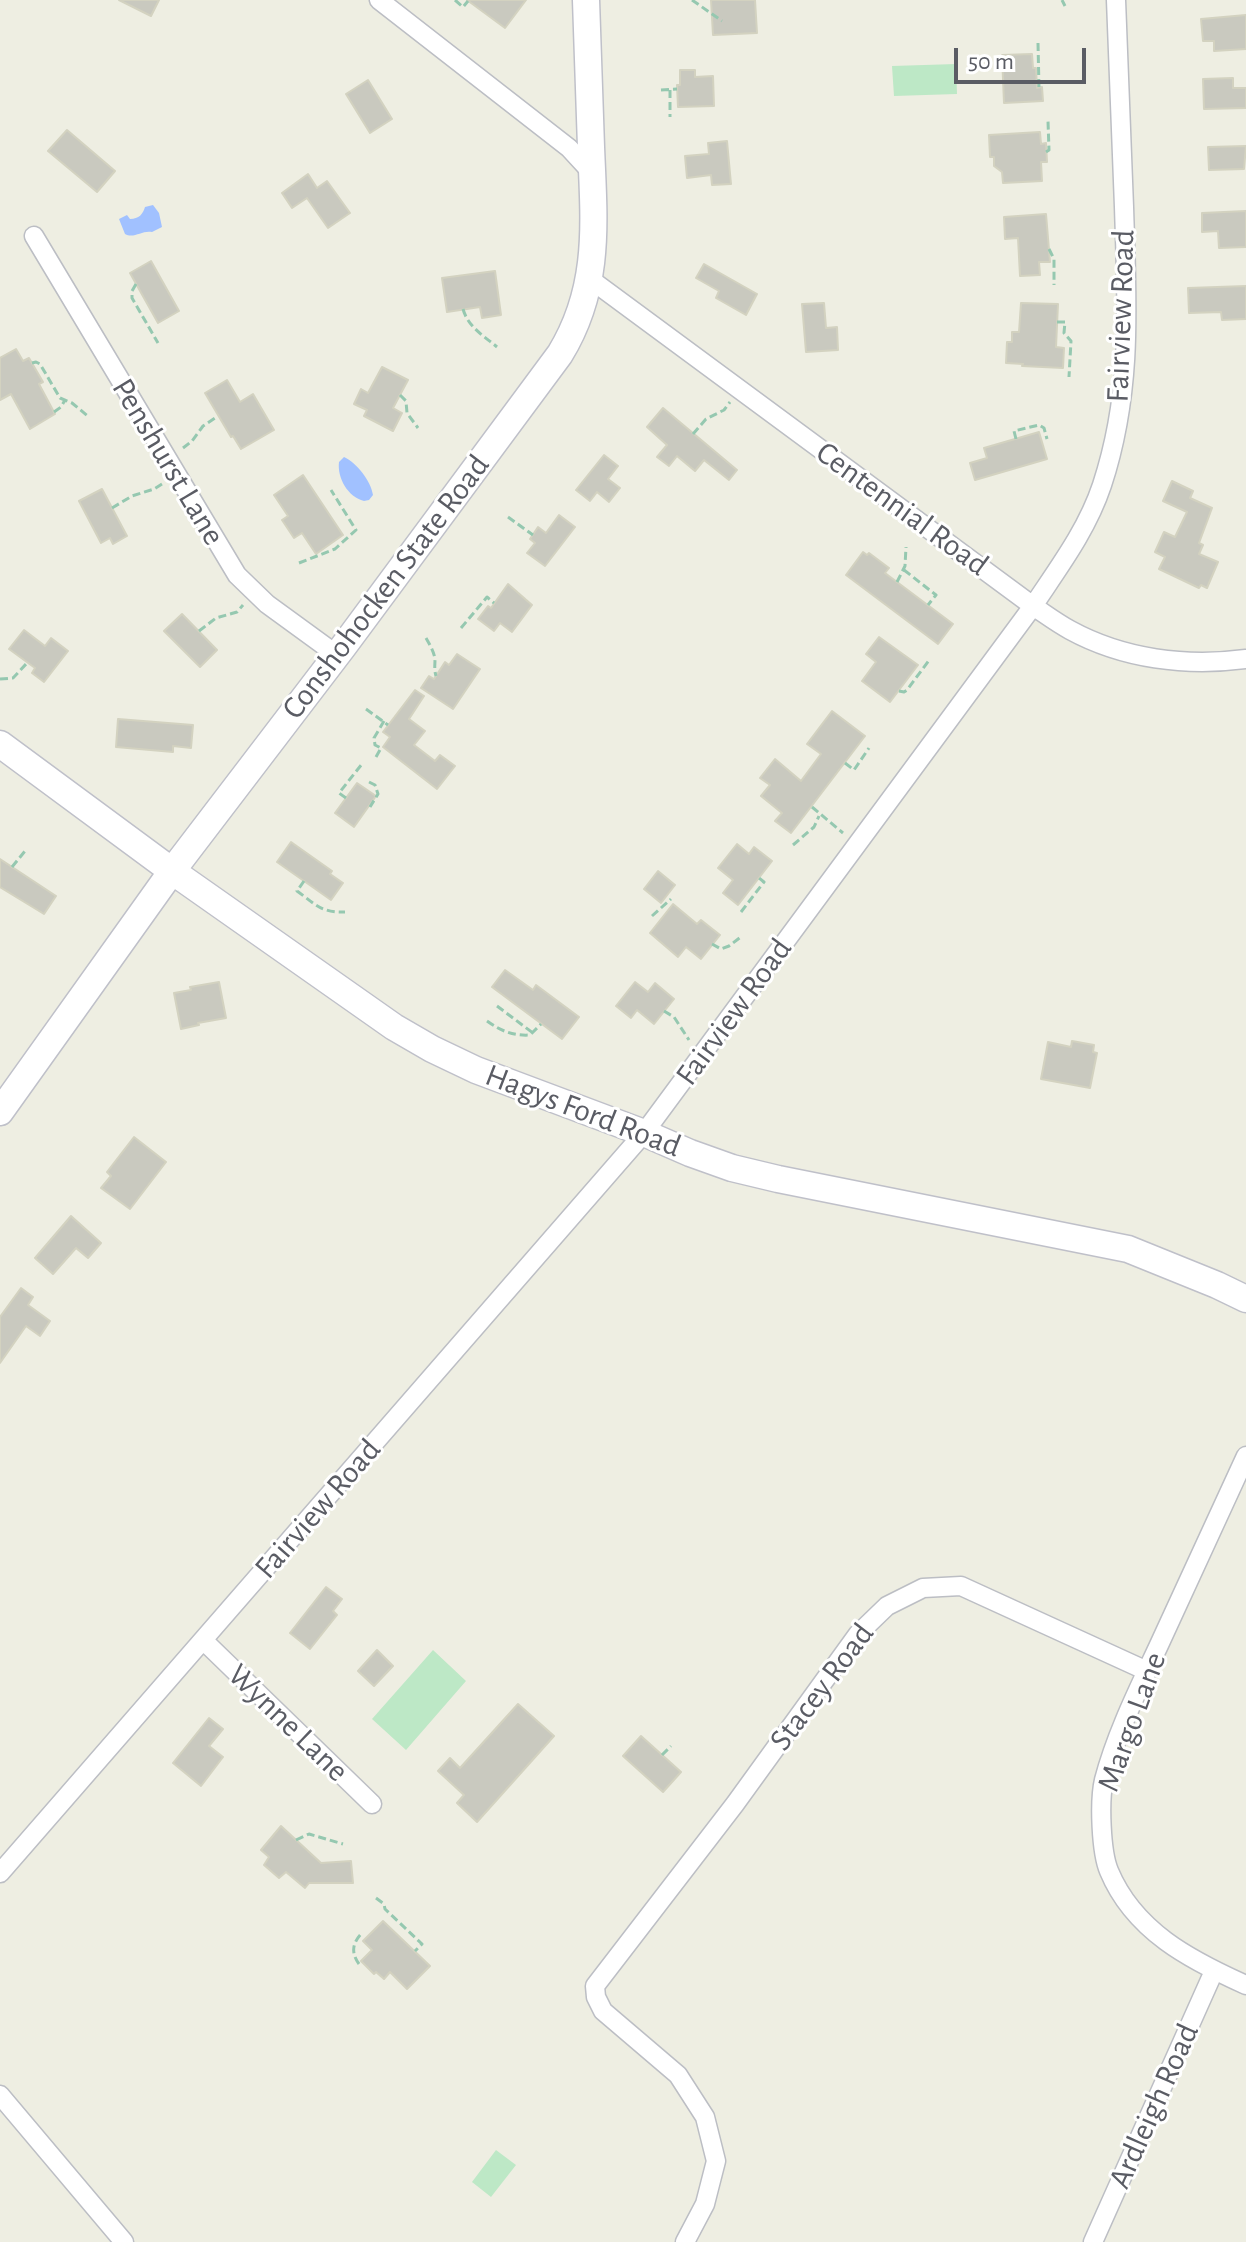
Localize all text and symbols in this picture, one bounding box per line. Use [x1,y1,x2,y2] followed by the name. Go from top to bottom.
[958,32,1090,82] scale bar
[968,50,1014,74] text: 50 m
[1099,229,1143,403] street label: Fairview Road
[103,372,233,552] street label: Penshurst Lane
[808,434,996,584] street label: Centennial Road
[274,447,498,727] street label: Conshohocken State Road
[668,931,800,1093] street label: Fairview Road
[480,1056,686,1166] street label: Hagys Ford Road
[247,1431,389,1587] street label: Fairview Road
[762,1616,882,1758] street label: Stacey Road
[1089,1647,1175,1797] street label: Margo Lane
[220,1656,356,1790] street label: Wynne Lane
[1101,2018,1207,2194] street label: Ardleigh Road

